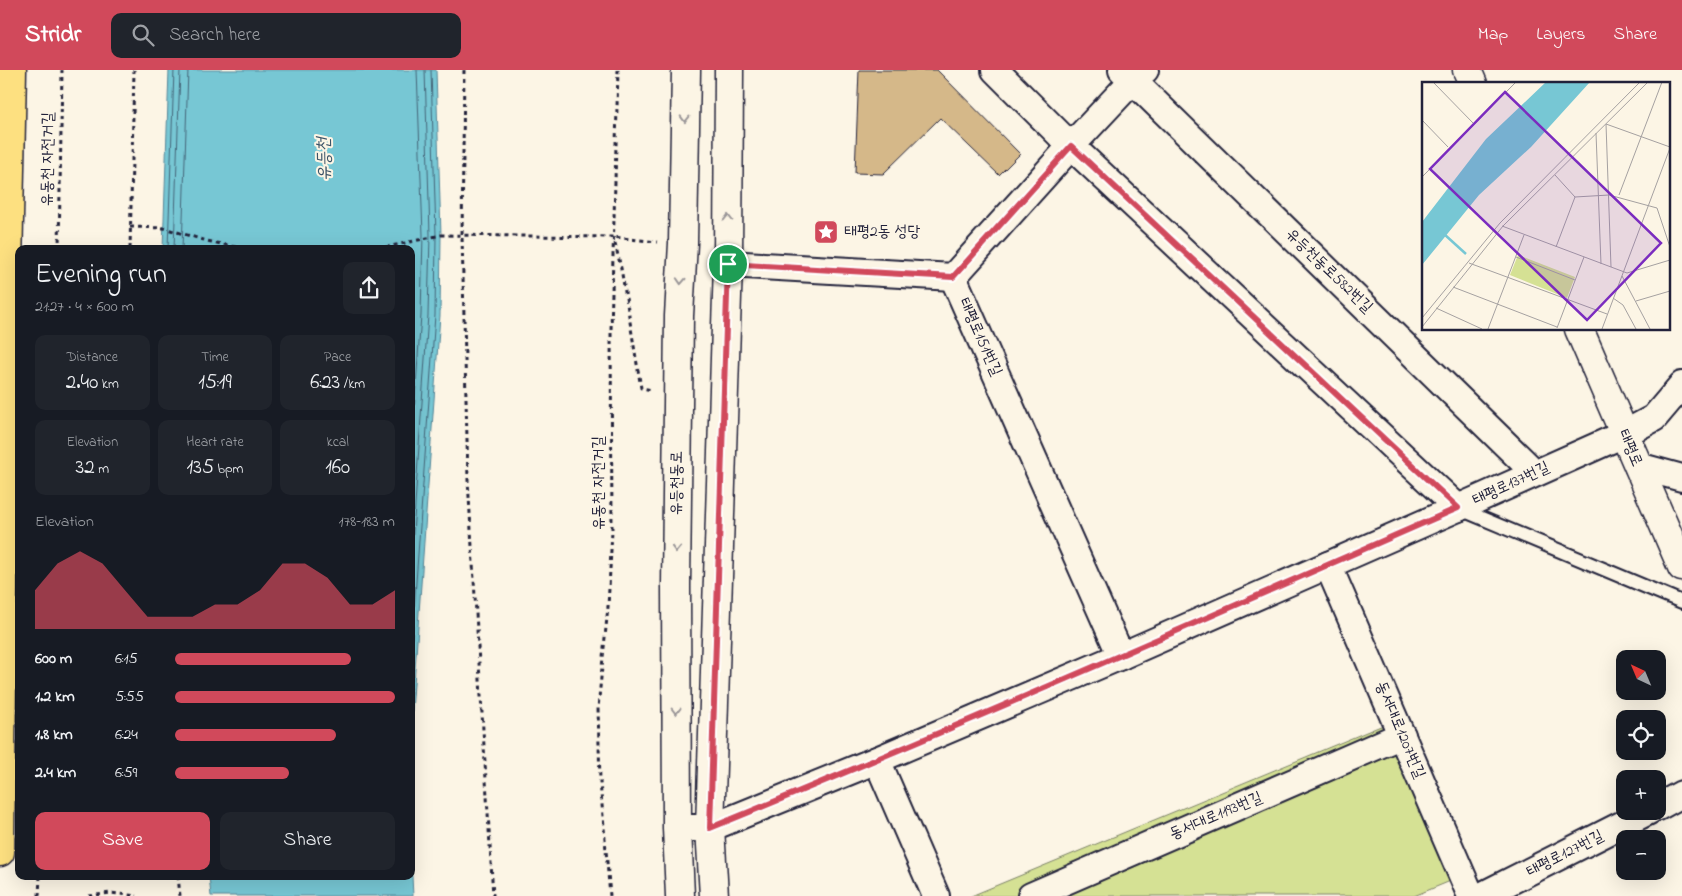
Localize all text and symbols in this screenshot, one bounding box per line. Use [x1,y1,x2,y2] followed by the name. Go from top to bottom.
[111,13,461,58] search box
[25,18,81,53] text: Stridr
[129,21,157,49] icon: search
[169,22,260,49] text: Search here
[1478,22,1508,48] text: Map
[1536,22,1586,48] text: Layers
[1614,22,1657,48] text: Share
[1422,82,1670,330] inset map
[35,112,61,206] street label: 유동천 자전거길
[680,115,691,123] one-way arrow
[312,136,338,181] water label: 유등천
[723,213,733,221] one-way arrow
[813,219,839,245] place icon: 태평2동 성당
[844,220,920,244] place label: 태평2동 성당
[1280,223,1378,319] street label: 유등천동로582번길
[707,243,749,285] pin
[714,250,742,278] icon: arrive
[35,255,167,296] text: Evening run
[343,262,395,314] button: share
[675,277,686,285] one-way arrow
[952,294,1008,380] street label: 태평로151번길
[35,295,134,319] text: 21:27 · 4 × 600 m
[67,347,118,368] text: Distance
[201,347,229,368] text: Time
[324,347,351,368] text: Pace
[66,368,98,398] text: 2.40
[198,368,232,398] text: 15:19
[310,368,340,398] text: 6:23
[98,374,119,395] text: km
[340,374,365,395] text: /km
[1611,426,1649,470] street label: 태평로
[67,432,118,453] text: Elevation
[186,432,244,453] text: Heart rate
[327,432,349,453] text: kcal
[587,436,611,530] street label: 유동천 자전거길
[664,451,690,515] street label: 유등천동로
[76,453,95,483] text: 32
[187,453,214,483] text: 135
[325,453,350,483] text: 160
[1468,456,1554,512] street label: 태평로137번길
[95,459,109,480] text: m
[214,459,243,480] text: bpm
[35,510,94,534] text: Elevation
[339,510,395,534] text: 178–183 m
[671,545,681,553] one-way arrow
[35,647,72,671] text: 600 m
[115,647,138,671] text: 6:15
[1616,650,1666,700] north arrow
[1616,650,1666,880] map controls
[1369,678,1431,783] street label: 동서대로1207번길
[35,685,75,709] text: 1.2 km
[115,685,144,709] text: 5:55
[671,708,681,715] one-way arrow
[1616,710,1666,760] button: locate
[35,723,73,747] text: 1.8 km
[115,723,138,747] text: 6:24
[35,761,76,785] text: 2.4 km
[115,761,137,785] text: 6:59
[1616,770,1666,820] button: +
[1166,786,1266,846] street label: 동서대로1193번길
[35,812,210,870] button: Save
[220,812,395,870] button: Share
[1522,824,1608,884] street label: 태평로127번길
[1616,830,1666,880] button: −

